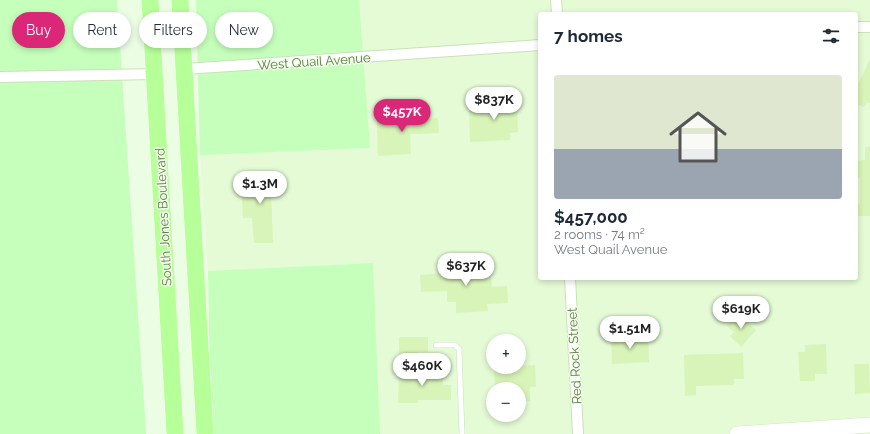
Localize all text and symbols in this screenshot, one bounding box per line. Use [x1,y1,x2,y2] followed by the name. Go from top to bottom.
[12,12,65,48] chip: Buy
[73,12,131,48] chip: Rent
[139,12,207,48] chip: Filters
[215,12,273,48] chip: New
[820,25,842,47] icon: filters
[554,26,623,46] text: 7 homes
[257,50,371,73] street label: West Quail Avenue
[466,87,522,121] pin: $837K
[474,92,514,107] text: $837K
[374,99,430,133] pin: $457K
[662,101,734,173] icon: home
[383,104,421,119] text: $457K
[152,148,175,286] street label: South Jones Boulevard
[232,171,288,205] pin: $1.3M
[242,176,278,191] text: $1.3M
[554,207,628,227] text: $457,000
[554,227,645,242] text: 2 rooms · 74 m²
[554,242,667,257] text: West Quail Avenue
[438,253,494,287] pin: $637K
[446,258,486,273] text: $637K
[713,296,769,330] pin: $619K
[722,301,760,316] text: $619K
[564,307,585,405] street label: Red Rock Street
[597,316,663,350] pin: $1.51M
[609,321,651,336] text: $1.51M
[486,334,526,422] map controls
[486,334,526,374] button: +
[394,353,450,387] pin: $460K
[402,358,442,373] text: $460K
[486,382,526,422] button: −

